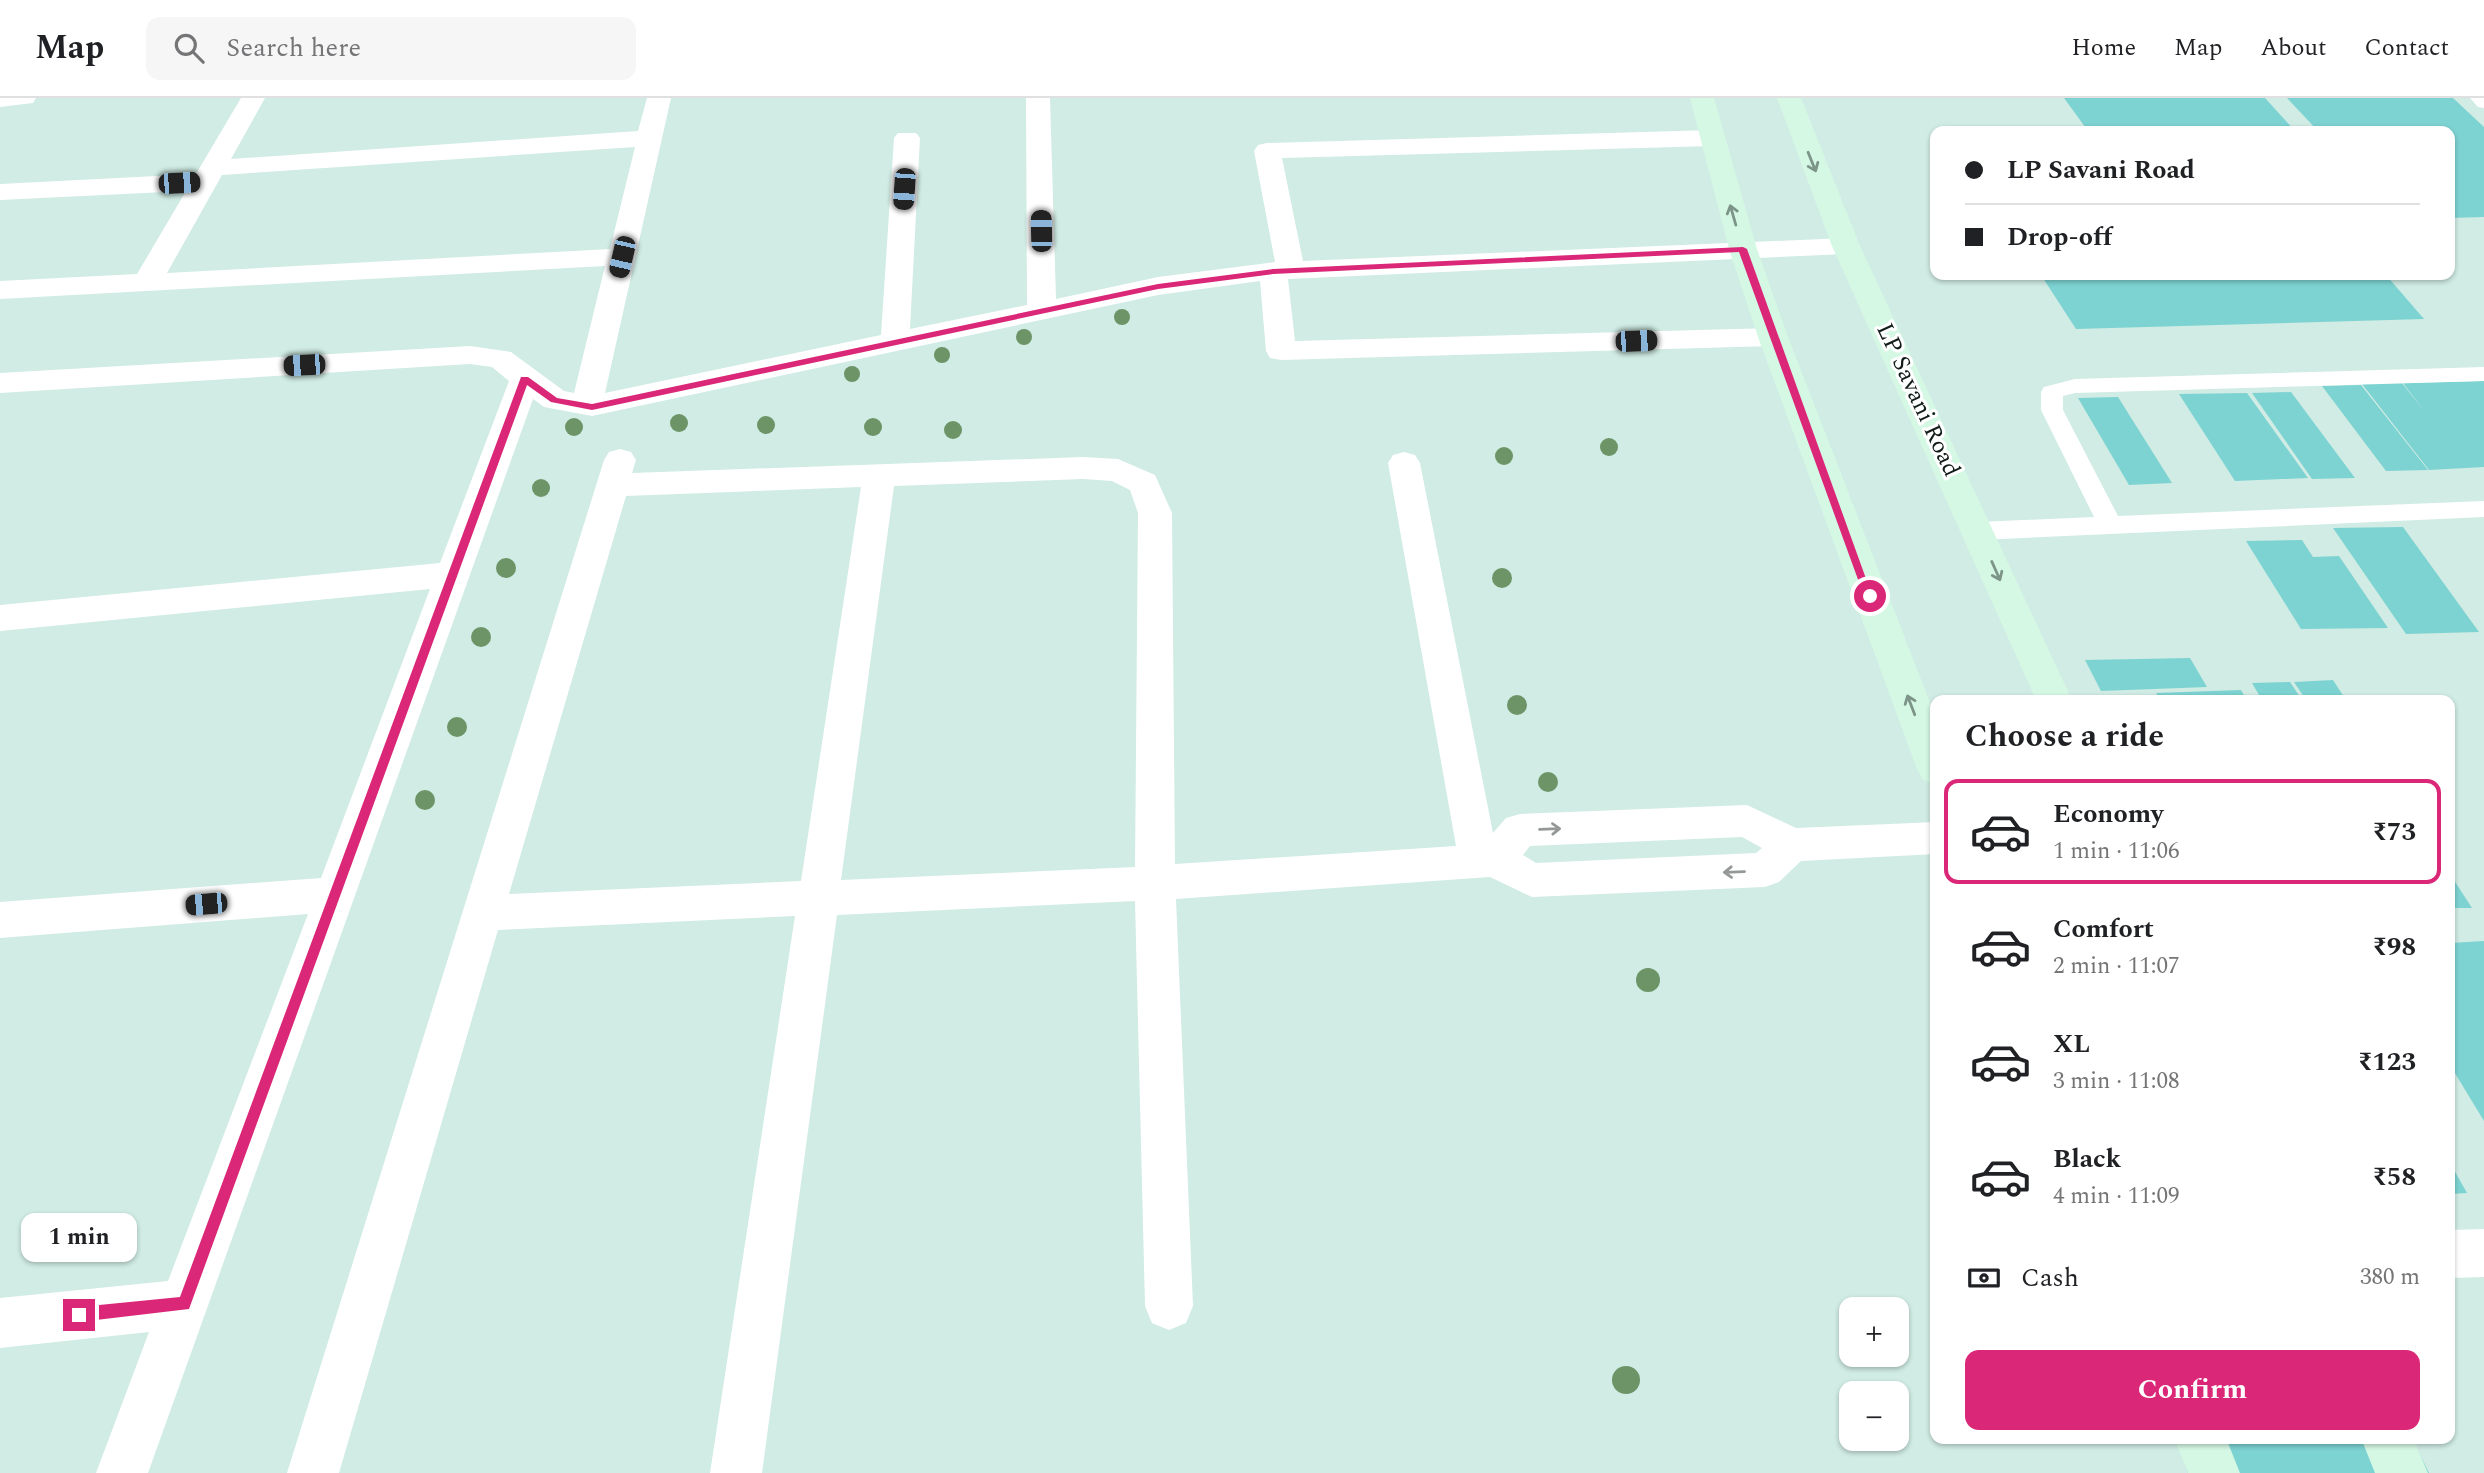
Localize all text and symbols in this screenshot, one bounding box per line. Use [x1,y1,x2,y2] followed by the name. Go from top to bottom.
[146,17,636,80] search box
[35,23,104,73] text: Map
[226,28,361,68] text: Search here
[170,29,208,67] icon: search
[2071,30,2136,66] text: Home
[2174,30,2222,66] text: Map
[2260,30,2326,66] text: About
[2364,30,2449,66] text: Contact
[2007,150,2195,190] text: LP Savani Road
[1806,151,1819,173] one-way arrow
[893,167,916,211] car
[158,171,201,195] car
[1726,204,1739,227] one-way arrow
[1031,210,1052,252] car
[2007,217,2112,257] text: Drop-off
[608,234,637,280] car
[1867,317,1969,483] street label: LP Savani Road
[1615,330,1658,352] car
[283,353,326,377] car
[1990,559,2003,581] one-way arrow
[1854,580,1886,612] route start
[1904,695,1917,717] one-way arrow
[1965,712,2164,761] text: Choose a ride
[2053,794,2163,834] text: Economy
[1969,800,2032,863] icon: car
[2372,812,2416,852] text: ₹73
[1538,822,1561,835] one-way arrow
[2053,834,2180,869] text: 1 min · 11:06
[1723,865,1746,878] one-way arrow
[185,892,228,916] car
[2053,909,2154,949] text: Comfort
[1969,915,2032,978] icon: car
[2372,927,2416,967] text: ₹98
[2053,949,2180,984] text: 2 min · 11:07
[2053,1024,2090,1064] text: XL
[1969,1030,2032,1093] icon: car
[2358,1042,2416,1082] text: ₹123
[2053,1064,2180,1099] text: 3 min · 11:08
[2053,1139,2121,1179] text: Black
[1969,1145,2032,1208] icon: car
[2372,1157,2416,1197] text: ₹58
[2053,1179,2180,1214] text: 4 min · 11:09
[21,1214,137,1262] callout: 1 min
[48,1220,110,1255] text: 1 min
[2021,1258,2079,1298] text: Cash
[1965,1259,2003,1297] icon: cash
[2360,1260,2420,1295] text: 380 m
[1839,1297,1909,1451] map controls
[1839,1297,1909,1367] button: +
[63,1299,95,1331] route end
[1965,1350,2420,1430] button: Confirm
[1839,1381,1909,1451] button: −

